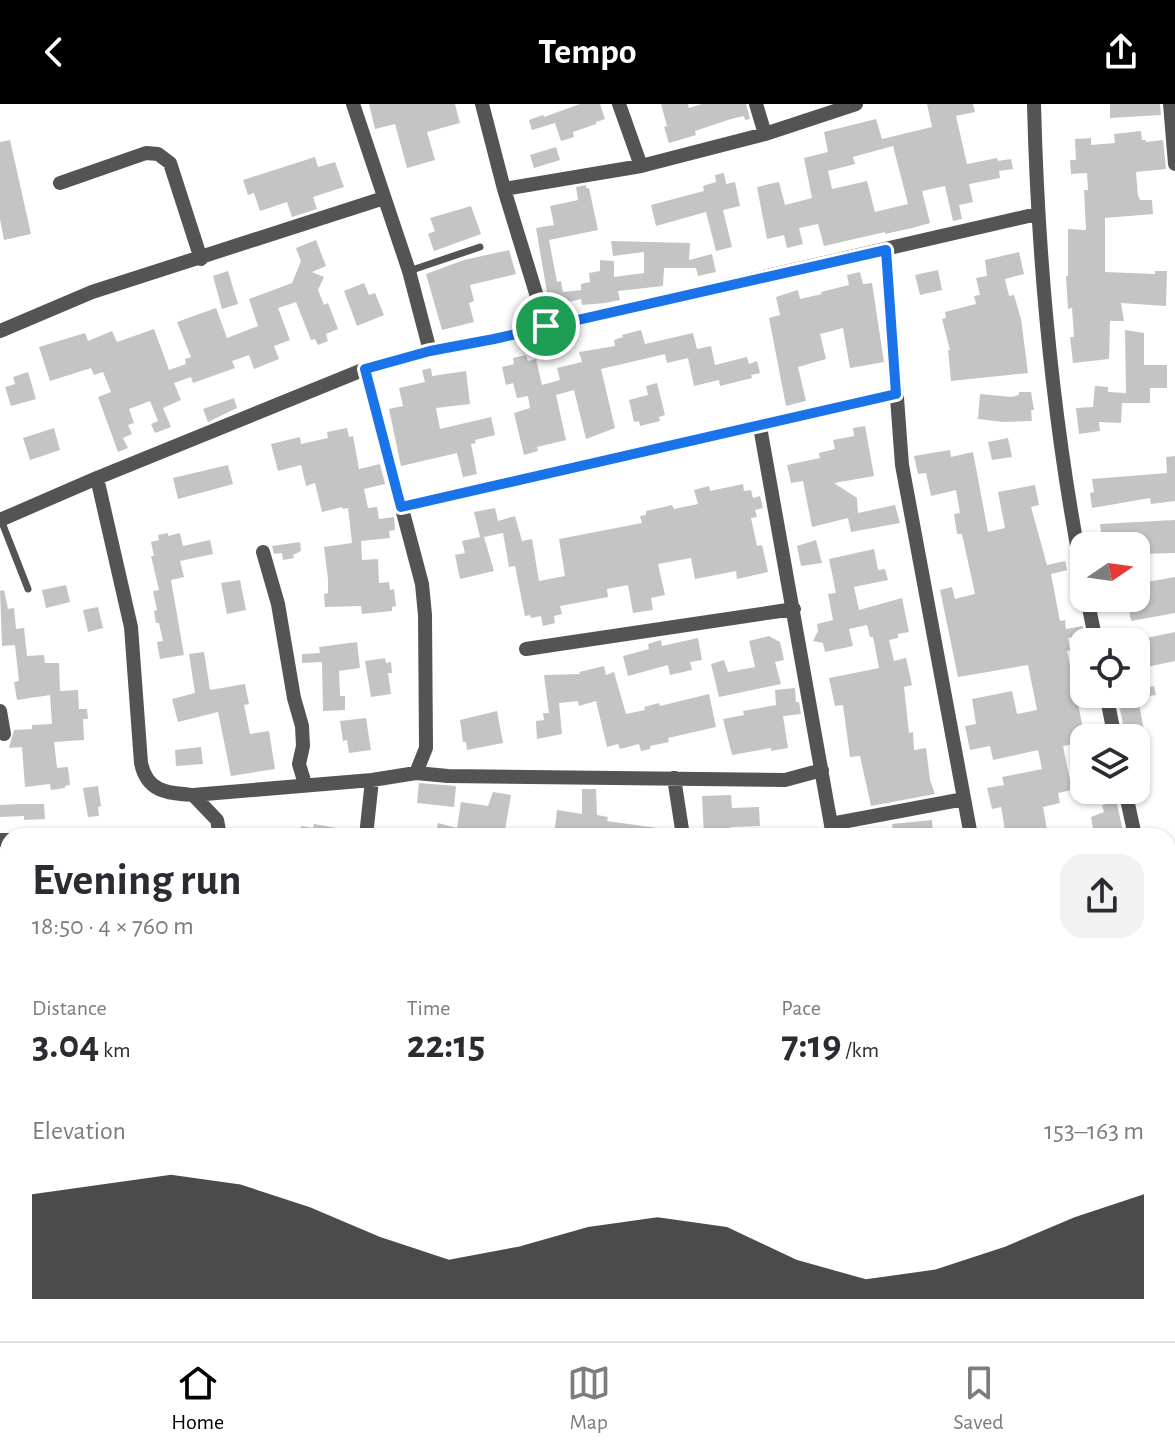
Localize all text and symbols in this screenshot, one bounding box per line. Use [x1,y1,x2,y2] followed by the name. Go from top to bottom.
[32,30,76,74] icon: back
[1099,30,1143,74] icon: share
[538,34,637,70] text: Tempo
[512,292,580,360] pin
[524,304,568,348] icon: arrive
[1070,532,1150,612] north arrow
[1070,532,1150,804] map controls
[1070,628,1150,708] button: locate
[1070,724,1150,804] button: layers
[1060,854,1144,938] button: share
[32,859,241,903] text: Evening run
[32,913,194,939] text: 18:50 · 4 × 760 m
[32,997,107,1019] text: Distance
[407,997,451,1019] text: Time
[781,997,821,1019] text: Pace
[32,1025,99,1065] text: 3.04
[407,1025,485,1065] text: 22:15
[781,1025,842,1065] text: 7:19
[99,1039,131,1061] text: km
[842,1039,879,1061] text: /km
[32,1118,126,1144] text: Elevation
[1044,1118,1144,1144] text: 153–163 m
[171,1361,224,1435] tab: Home
[567,1361,611,1435] tab: Map
[953,1361,1004,1435] tab: Saved

